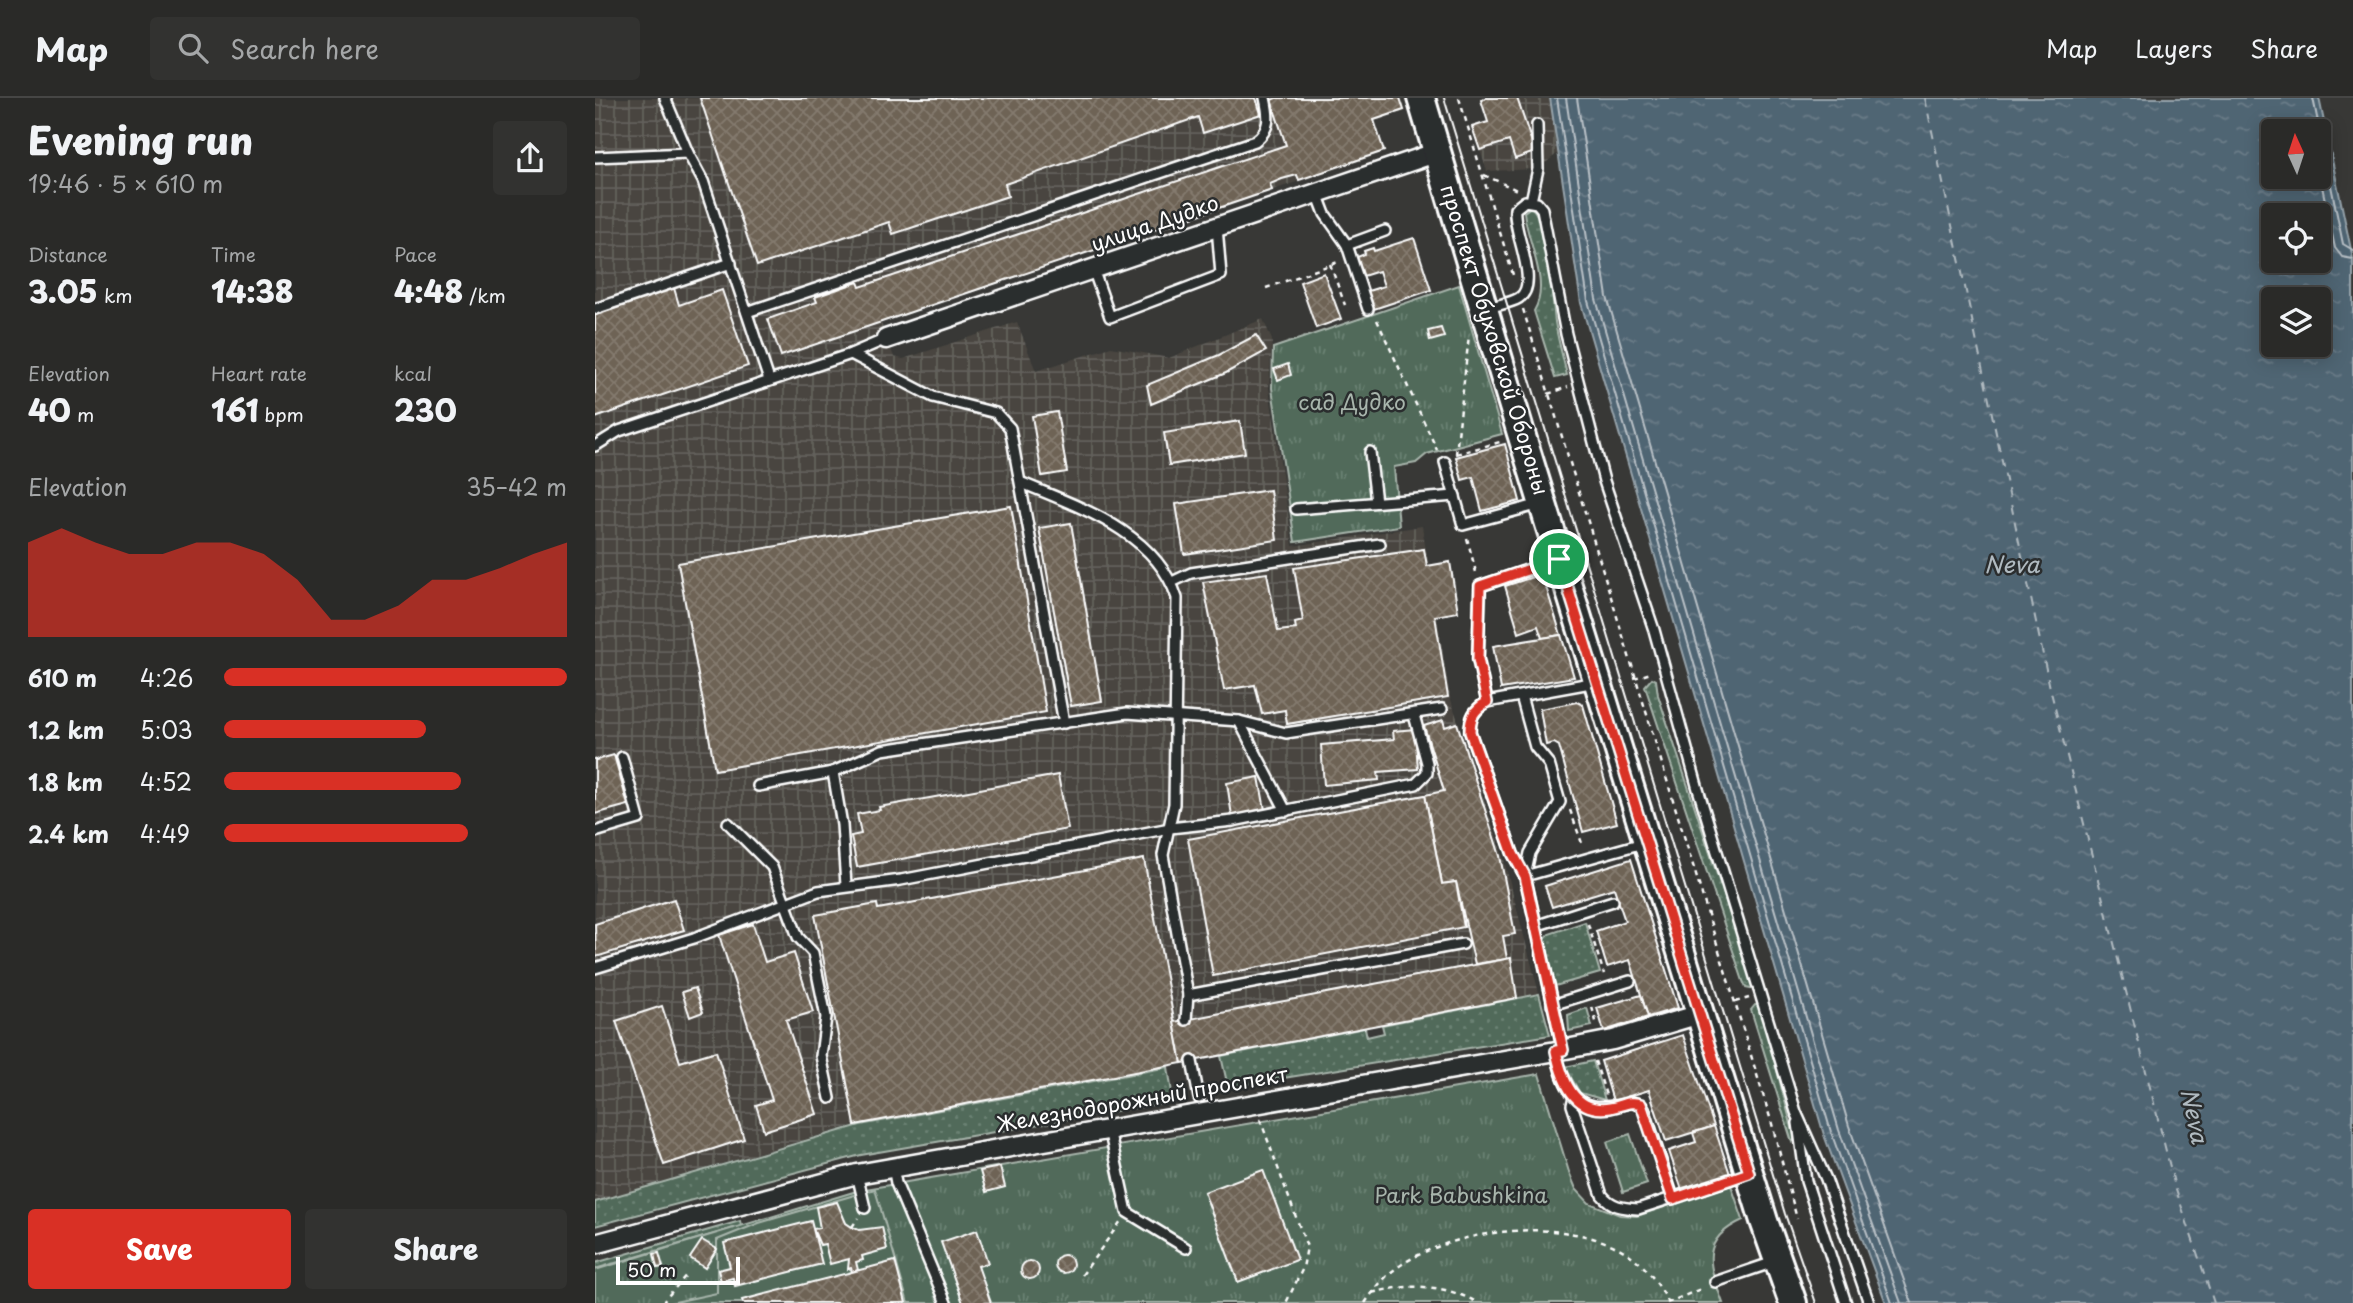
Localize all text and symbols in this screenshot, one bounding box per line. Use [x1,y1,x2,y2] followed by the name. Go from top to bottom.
[150,17,640,80] search box
[35,23,108,73] text: Map
[174,29,212,67] icon: search
[230,29,379,68] text: Search here
[2046,30,2097,66] text: Map
[2135,30,2212,66] text: Layers
[2250,30,2318,66] text: Share
[28,111,253,168] text: Evening run
[2261,119,2331,189] north arrow
[2261,119,2331,357] map controls
[493,121,567,195] button: share
[28,166,223,201] text: 19:46 · 5 × 610 m
[1433,180,1558,499] street label: проспект Обуховской Обороны
[1086,185,1223,259] street label: улица Дудко
[2261,203,2331,273] button: locate
[28,240,108,268] text: Distance
[211,240,256,268] text: Time
[394,240,437,268] text: Pace
[28,268,98,313] text: 3.05
[211,268,294,313] text: 14:38
[394,268,463,313] text: 4:48
[98,281,133,309] text: km
[463,281,506,309] text: /km
[2261,287,2331,357] button: layers
[28,359,110,387] text: Elevation
[211,359,307,387] text: Heart rate
[394,359,432,387] text: kcal
[1298,385,1406,417] park label: сад Дудко
[28,387,71,432] text: 40
[211,387,258,432] text: 161
[394,387,457,432] text: 230
[71,400,94,428] text: m
[258,400,304,428] text: bpm
[28,469,127,504] text: Elevation
[466,469,567,504] text: 35–42 m
[1529,529,1589,589] pin
[1540,540,1578,578] icon: arrive
[1984,546,2041,581] water label: Neva
[28,660,97,695] text: 610 m
[140,660,193,695] text: 4:26
[28,712,104,747] text: 1.2 km
[140,712,193,747] text: 5:03
[28,764,103,799] text: 1.8 km
[140,764,192,799] text: 4:52
[28,816,109,851] text: 2.4 km
[140,816,190,851] text: 4:49
[993,1056,1291,1139] street label: Железнодорожный проспект
[2173,1085,2219,1147] water label: Neva
[1375,1178,1548,1210] park label: Park Babushkina
[28,1209,291,1289] button: Save
[305,1209,567,1289] button: Share
[616,1254,740,1286] scale bar
[627,1255,676,1283] text: 50 m

